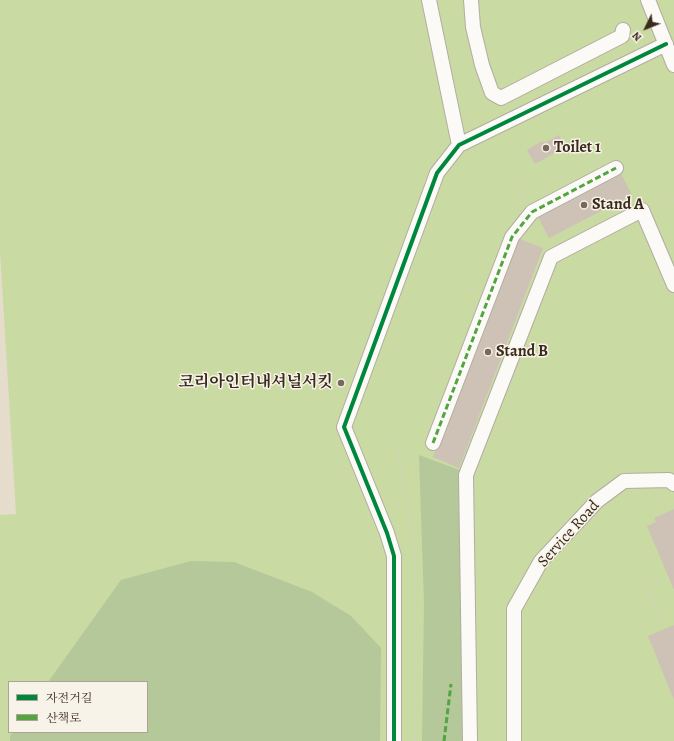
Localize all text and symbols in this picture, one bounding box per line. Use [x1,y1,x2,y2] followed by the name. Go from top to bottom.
[626,8,666,48] north arrow
[629,28,645,45] text: N
[554,138,601,158] place label: Toilet 1
[541,143,551,153] marker: Toilet 1
[592,195,644,215] place label: Stand A
[579,200,589,210] marker: Stand A
[496,342,548,362] place label: Stand B
[483,347,493,357] marker: Stand B
[178,373,333,393] place label: 코리아인터내셔널서킷
[336,378,346,388] marker: 코리아인터내셔널서킷
[534,497,604,571] street label: Service Road
[8,681,148,733] legend
[46,690,92,706] text: 자전거길
[46,710,81,726] text: 산책로

